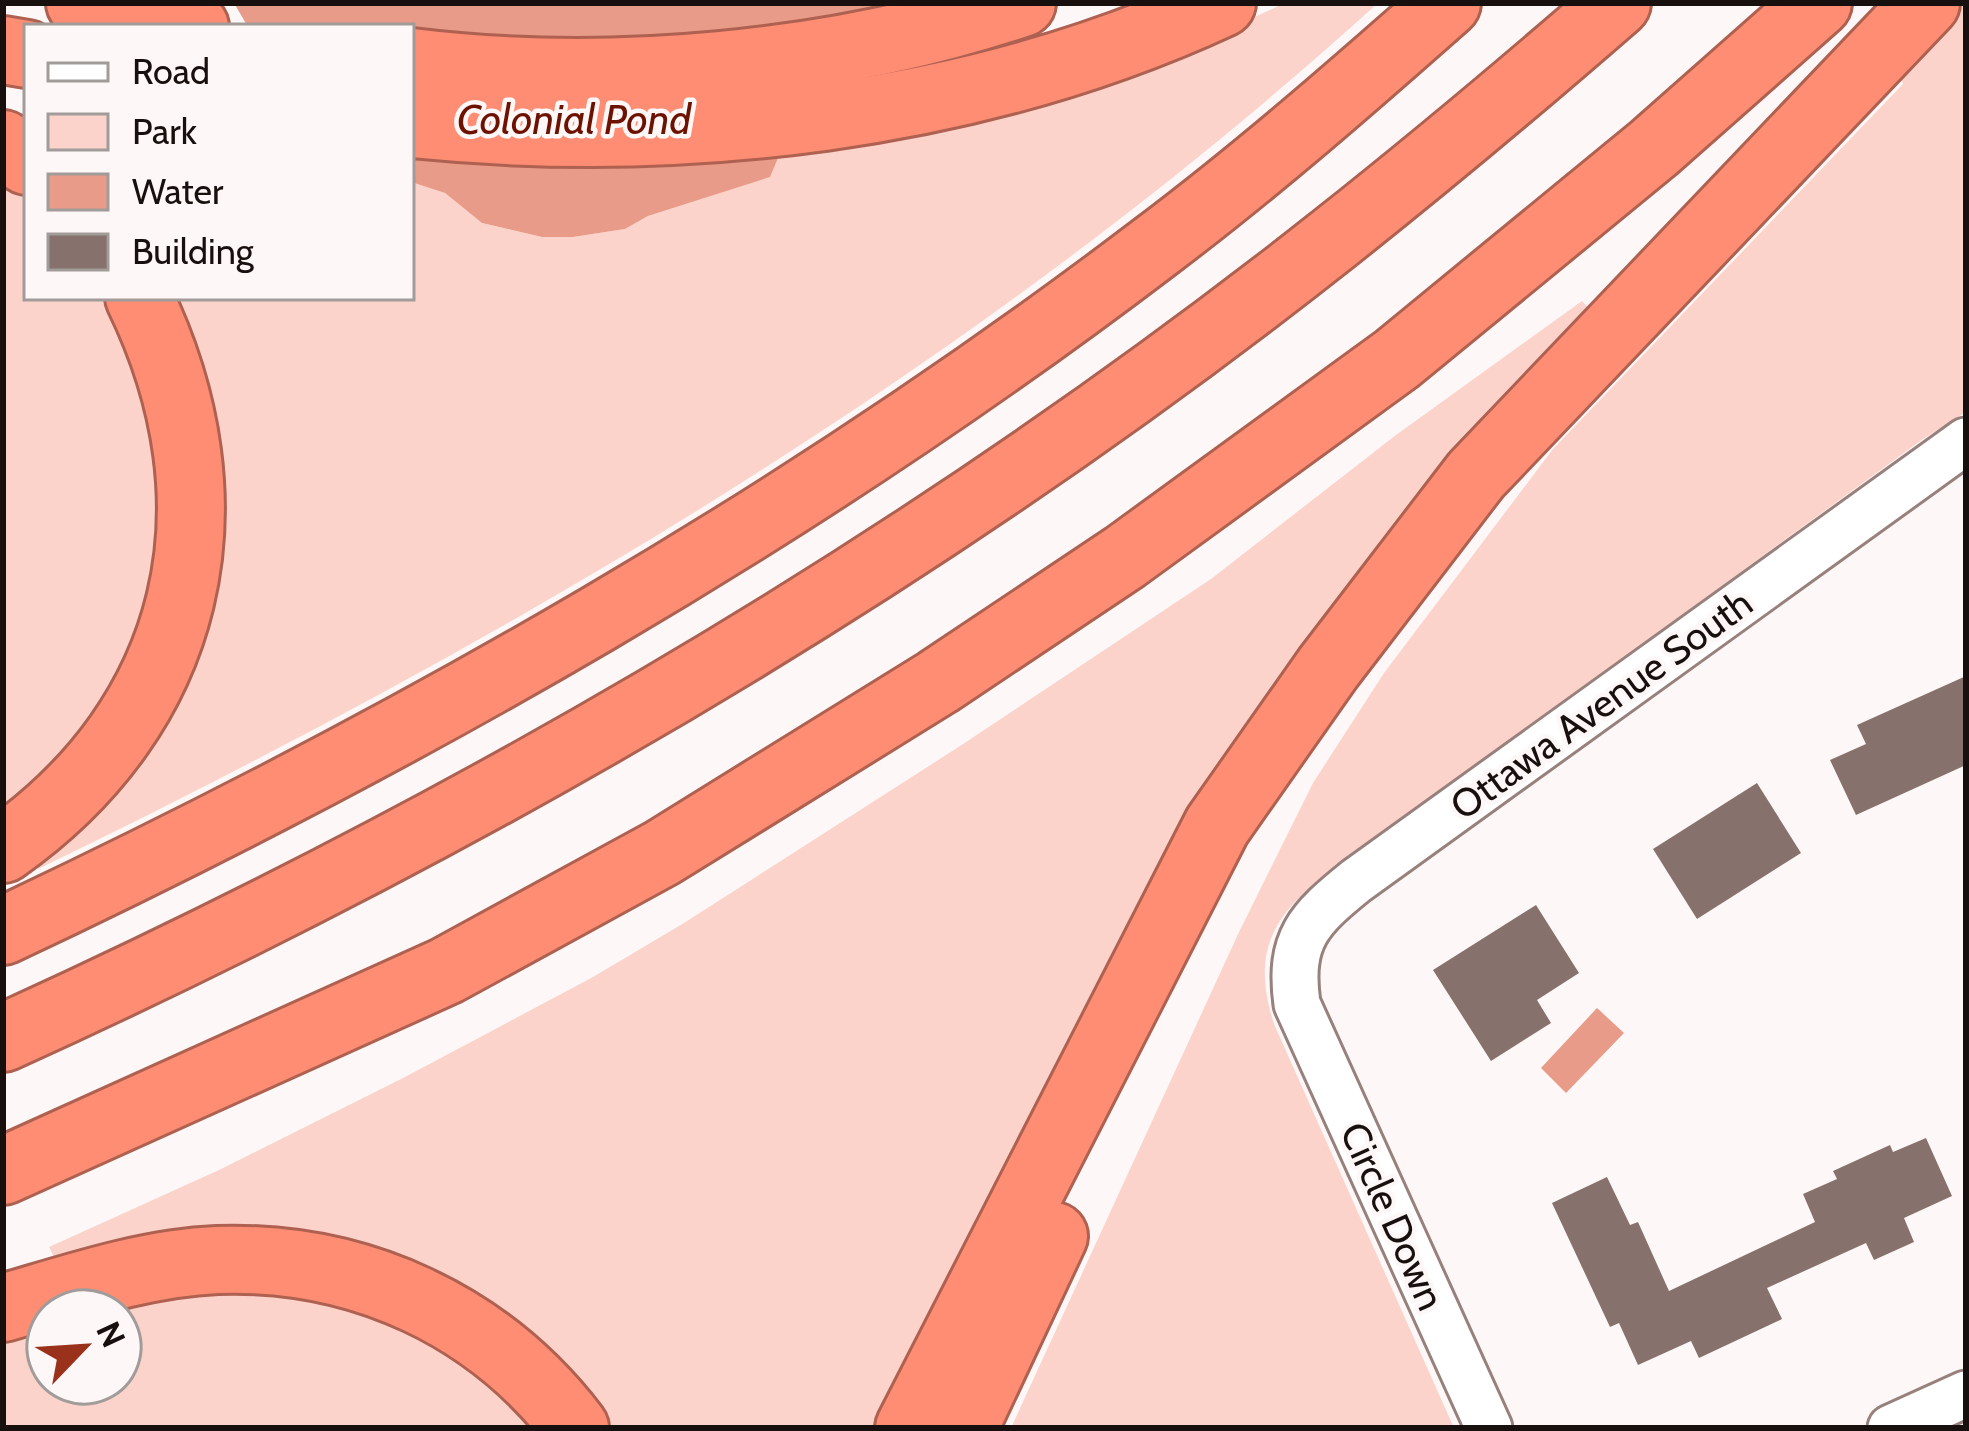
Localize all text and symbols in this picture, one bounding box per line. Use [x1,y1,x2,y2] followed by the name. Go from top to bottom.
[24,24,414,300] legend
[132,49,210,93] text: Road
[457,93,692,145] water label: Colonial Pond
[132,109,198,153] text: Park
[132,169,224,213] text: Water
[132,229,255,273] text: Building
[1441,578,1761,830] street label: Ottawa Avenue South
[1330,1115,1456,1317] street label: Circle Down
[24,1287,144,1407] north arrow
[88,1315,134,1353] text: N

